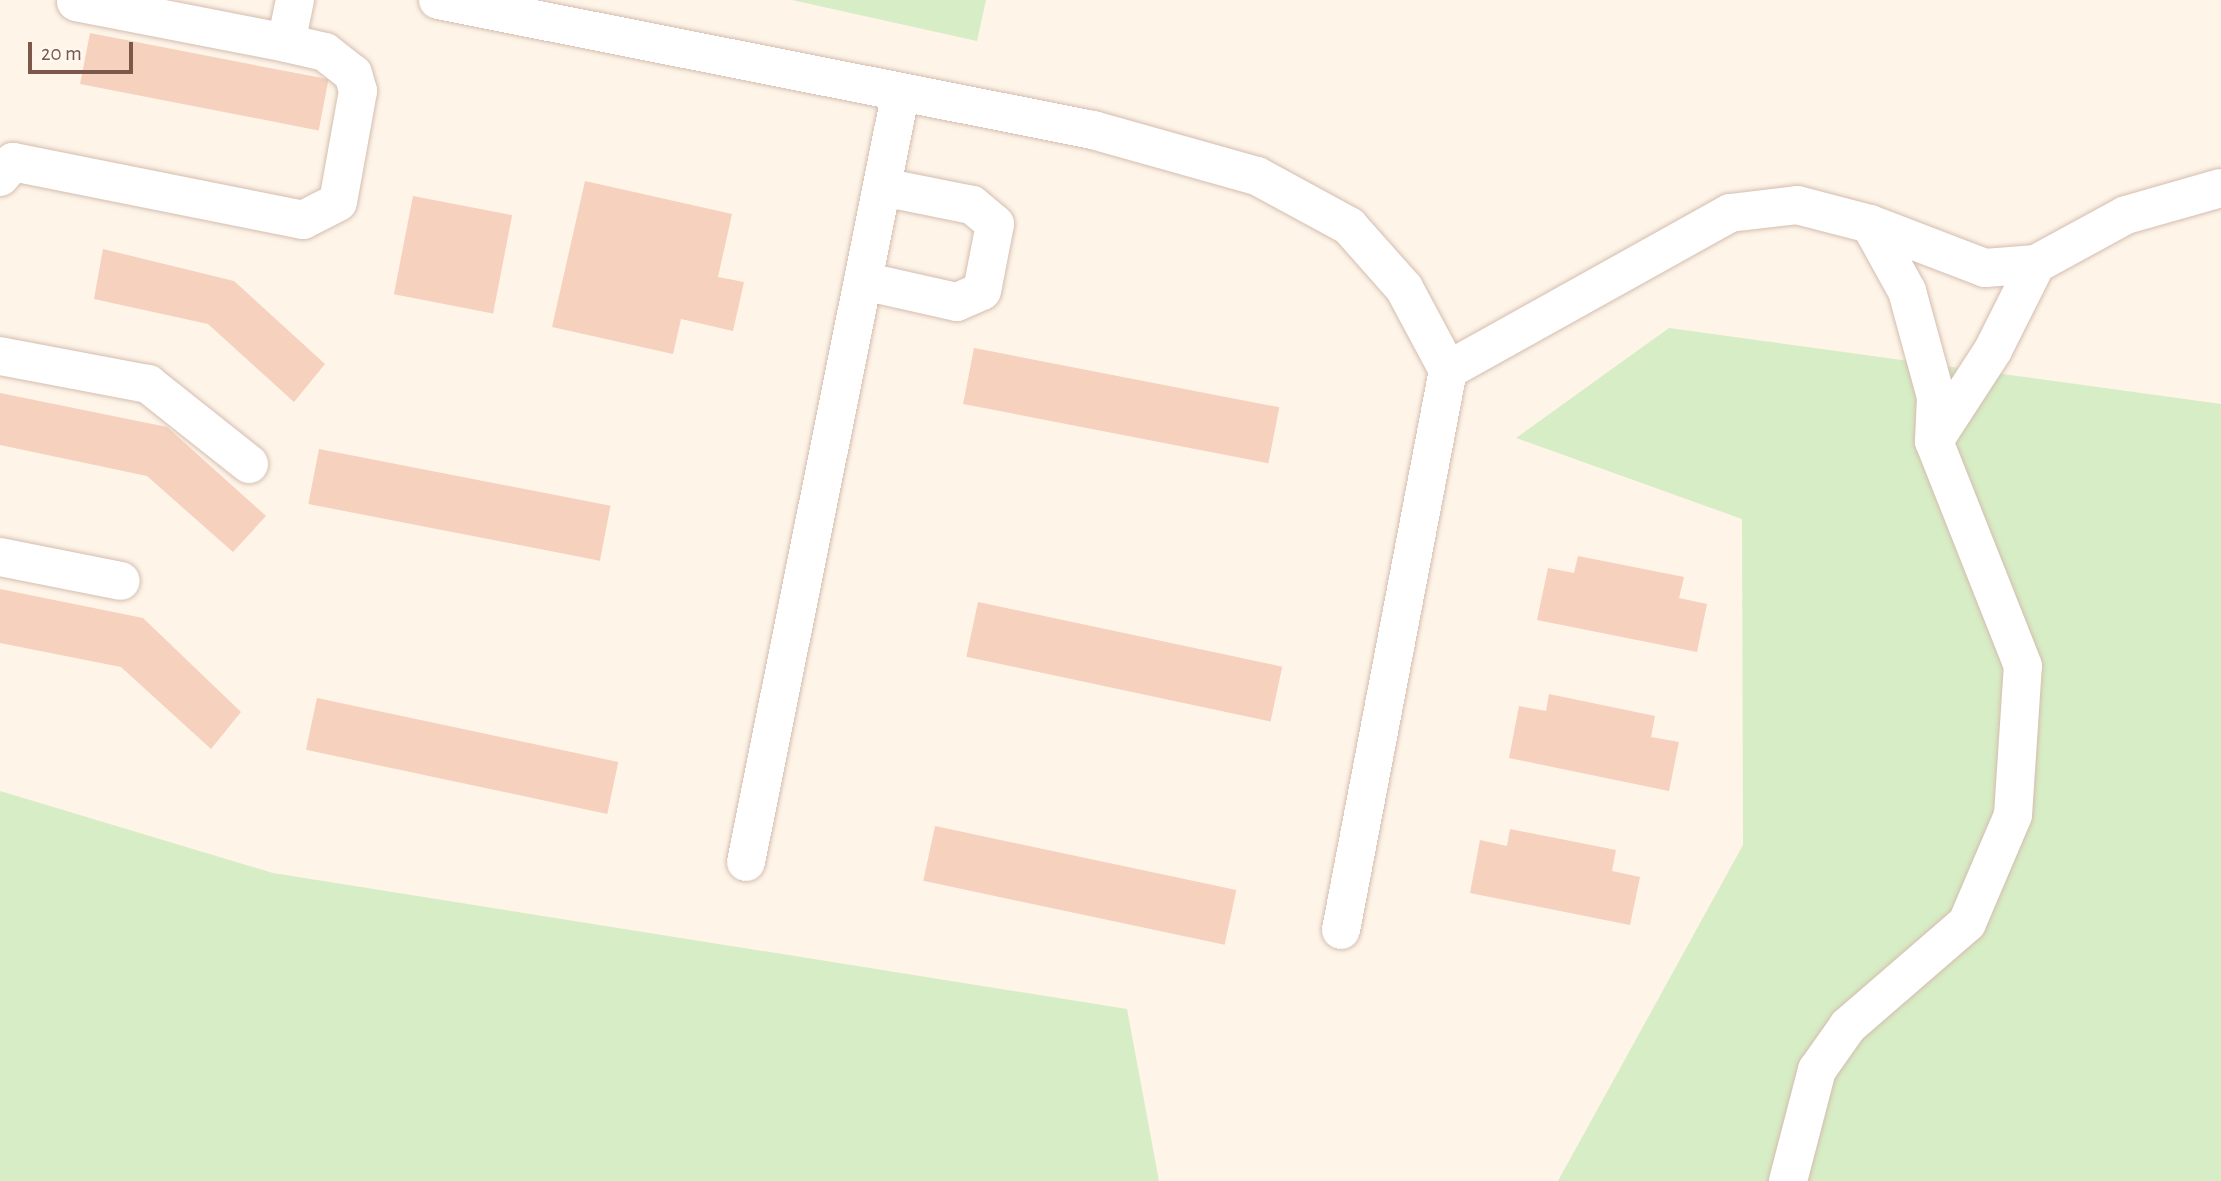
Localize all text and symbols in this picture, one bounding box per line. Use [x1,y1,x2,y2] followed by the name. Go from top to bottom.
[32,28,136,72] scale bar
[41,43,82,64] text: 20 m

